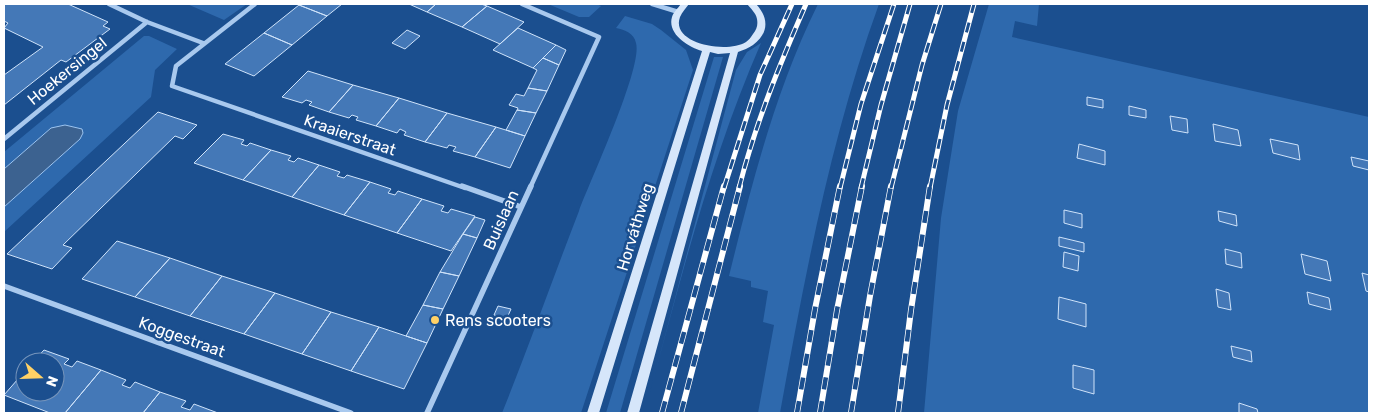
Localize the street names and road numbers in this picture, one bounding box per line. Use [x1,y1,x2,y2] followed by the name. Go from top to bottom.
[23,33,111,109] street label: Hoekersingel
[301,110,399,160] street label: Kraaierstraat
[613,181,657,273] street label: Horváthweg
[479,187,523,253] street label: Buislaan
[136,313,228,361] street label: Koggestraat

